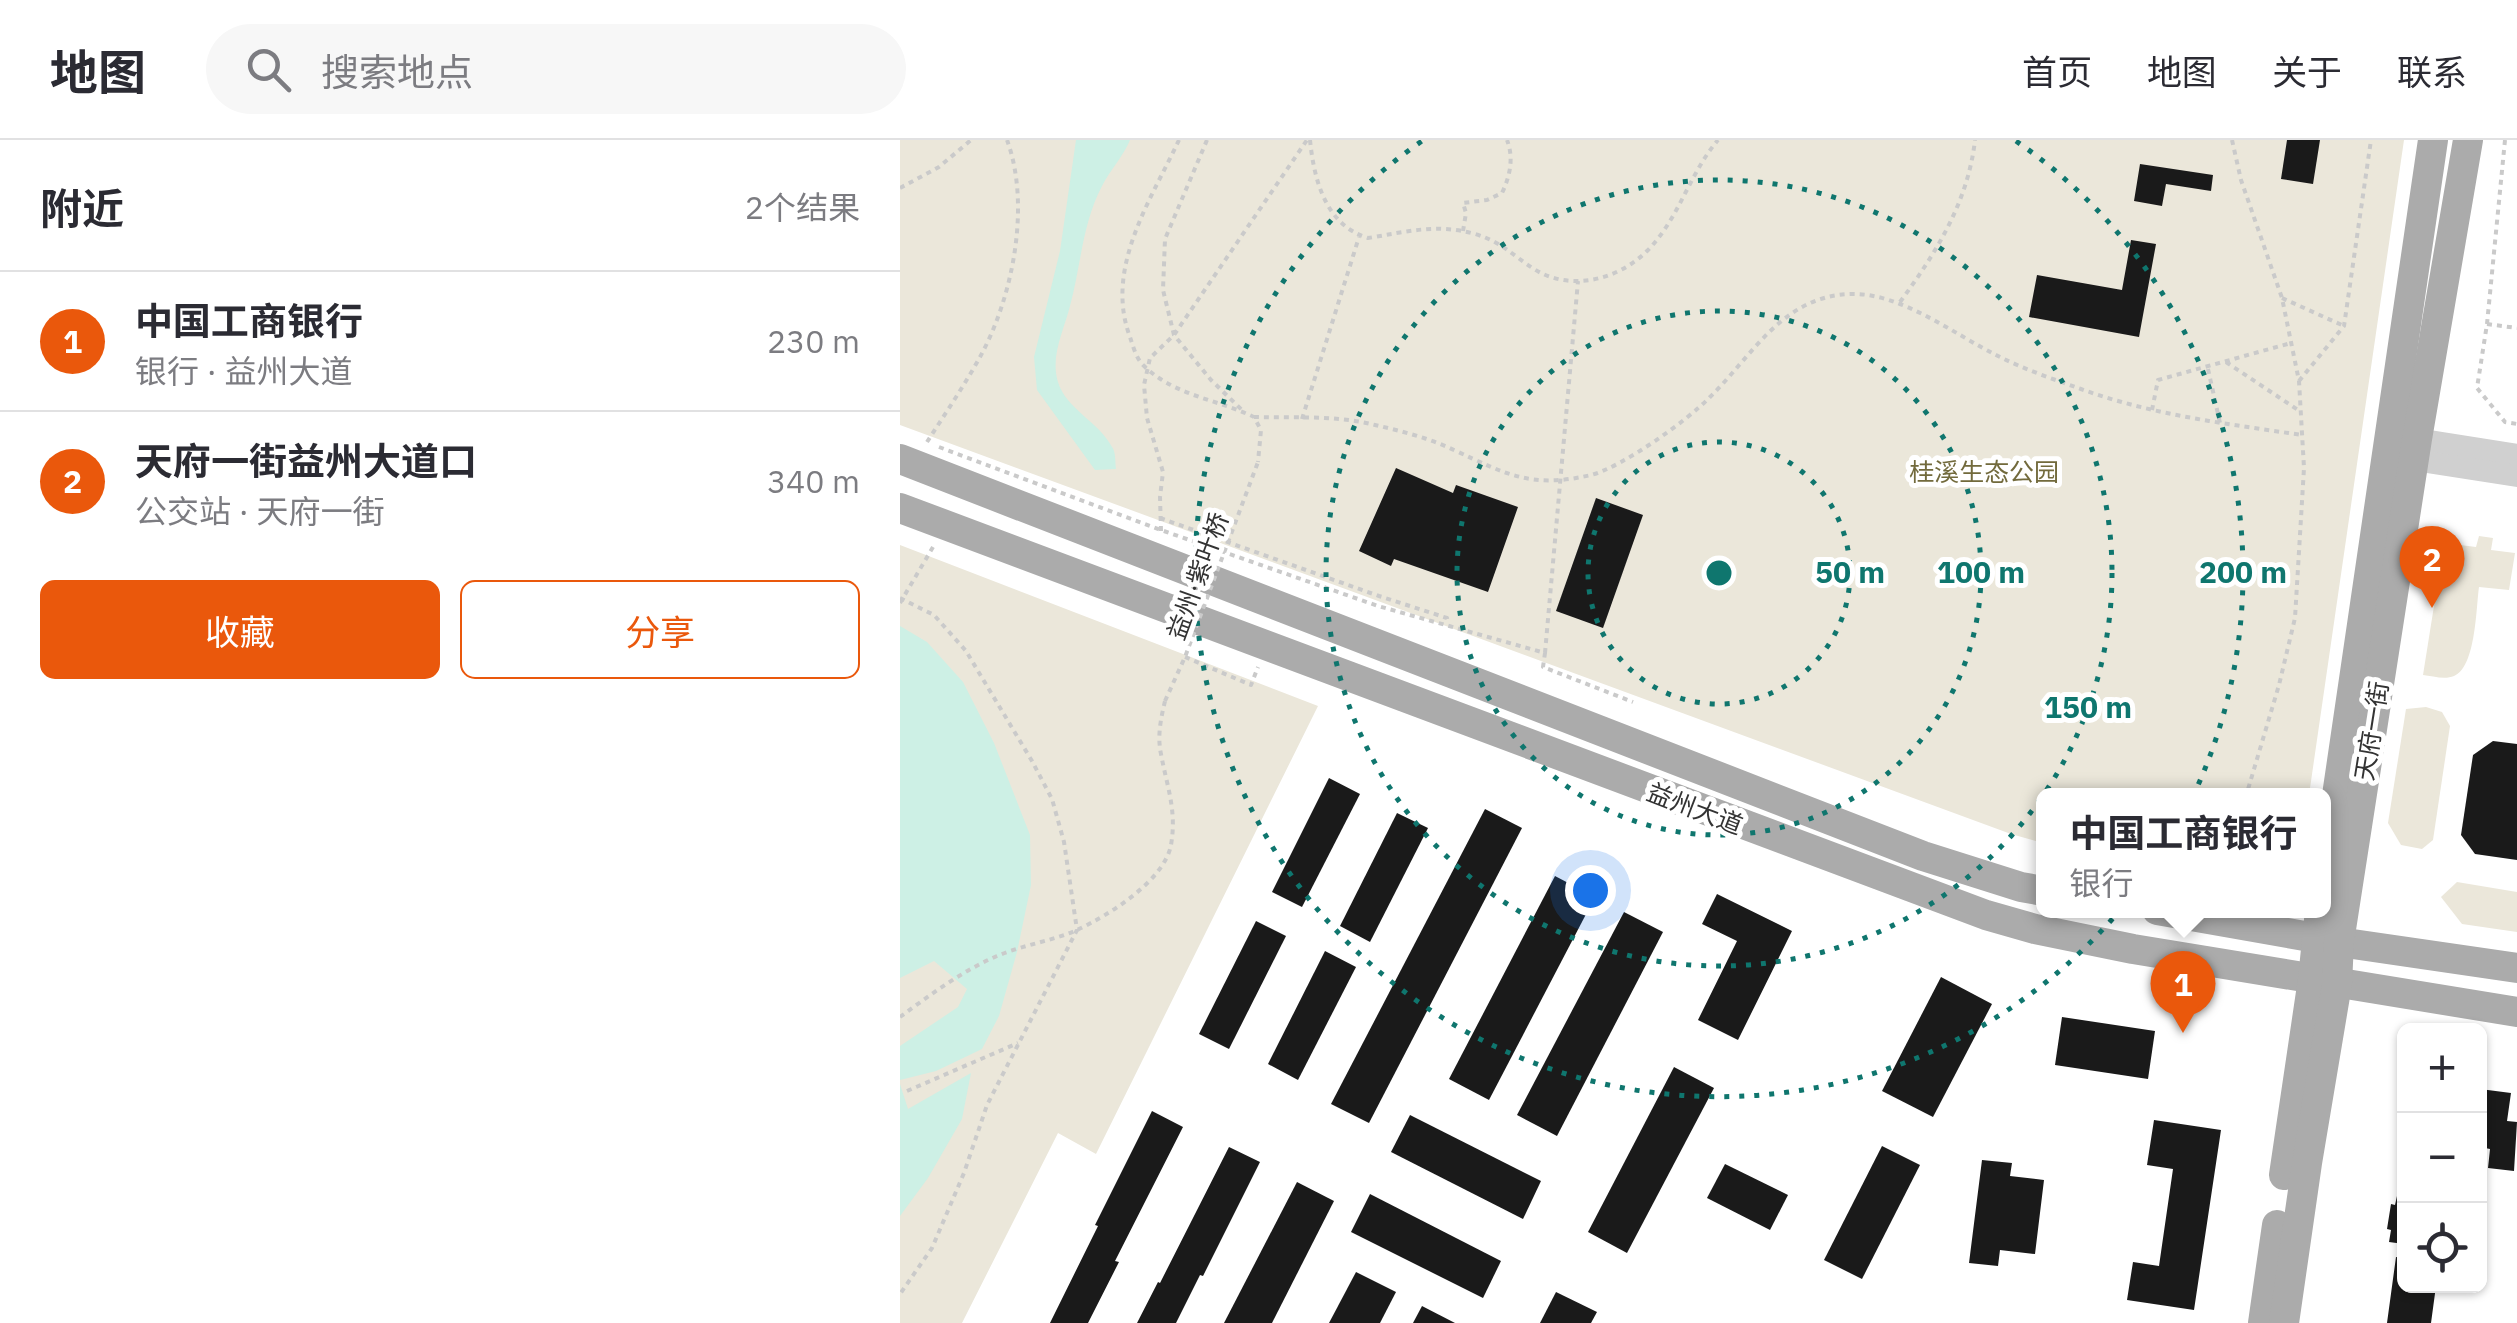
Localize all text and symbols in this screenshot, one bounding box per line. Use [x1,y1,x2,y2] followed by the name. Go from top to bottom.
[206,24,906,114] search box
[50,41,146,103] text: 地图
[241,42,296,97] icon: search
[321,47,473,96] text: 搜索地点
[2022,49,2092,95] text: 首页
[2147,49,2217,95] text: 地图
[2272,49,2342,95] text: 关于
[2397,49,2467,95] text: 联系
[40,181,124,236] text: 附近
[745,186,860,228] text: 2个结果
[135,296,363,345] text: 中国工商银行
[63,320,82,362] text: 1
[767,320,860,362] text: 230 m
[135,350,353,392] text: 银行 · 益州大道
[135,436,477,485] text: 天府一街益州大道口
[1909,455,2059,488] park label: 桂溪生态公园
[63,460,82,502] text: 2
[767,460,860,502] text: 340 m
[135,490,385,532] text: 公交站 · 天府一街
[1159,508,1235,644] street label: 益州·紫叶桥
[2400,526,2464,608] pin: 2
[1815,552,1885,591] text: 50 m
[1937,552,2025,591] text: 100 m
[2199,552,2287,591] text: 200 m
[1701,555,1737,591] centre of rings
[40,580,440,679] button: 收藏
[460,580,860,679] button: 分享
[2347,679,2395,783] street label: 天府一街
[2044,687,2132,726] text: 150 m
[1642,775,1748,841] street label: 益州大道
[2036,788,2331,918] popup
[2069,808,2298,857] text: 中国工商银行
[2069,862,2134,904] text: 银行
[1565,865,1616,916] your location
[2150,950,2216,1033] pin: 1
[2397,1023,2487,1293] map controls
[2397,1023,2487,1113] button: +
[2397,1113,2487,1203] button: −
[2397,1203,2487,1293] button: locate

